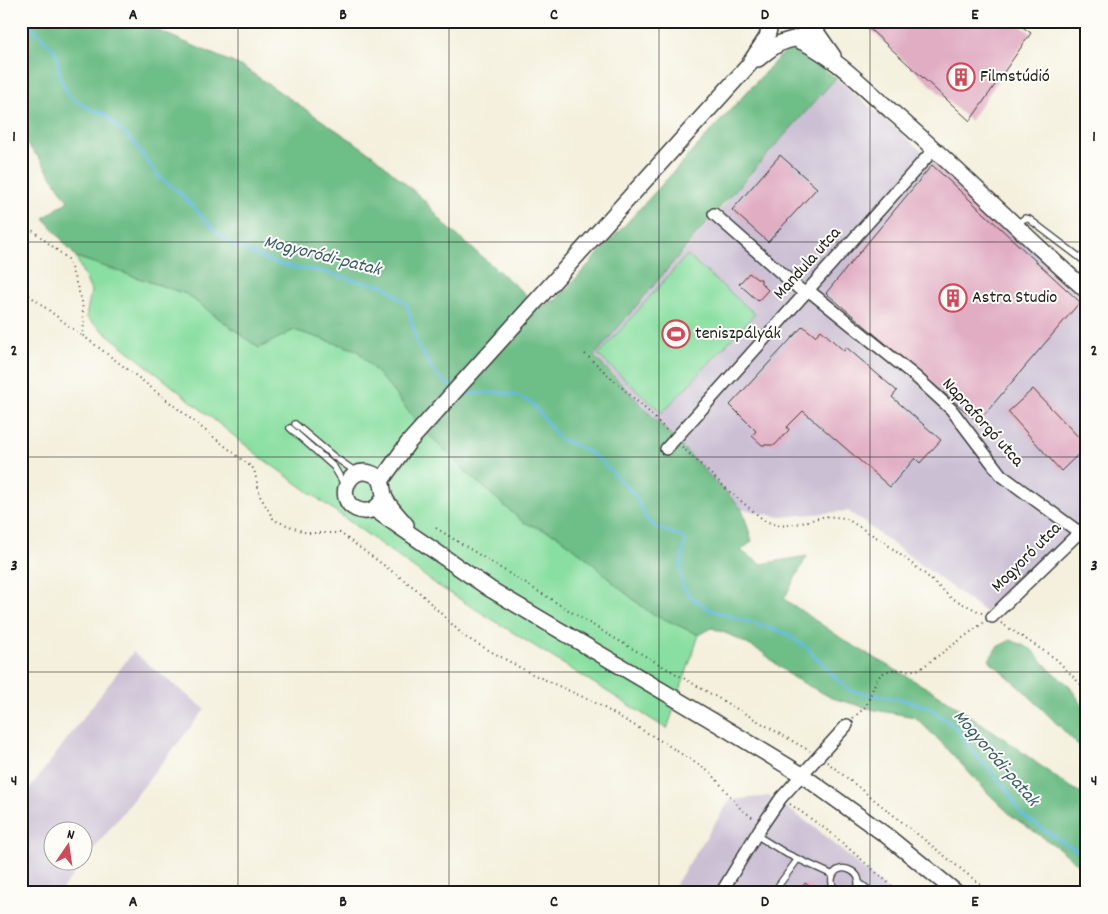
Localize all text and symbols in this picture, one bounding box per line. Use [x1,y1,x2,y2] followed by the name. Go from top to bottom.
[129,4,138,27] text: A
[339,4,347,27] text: B
[550,4,558,27] text: C
[761,4,770,27] text: D
[971,4,979,27] text: E
[946,62,976,92] building icon: Filmstúdió
[980,65,1050,90] place label: Filmstúdió
[12,126,16,149] text: 1
[1092,126,1096,149] text: 1
[768,222,848,306] street label: Mandula utca
[261,229,386,285] water label: Mogyoródi-patak
[938,283,968,313] building icon: Astra Studio
[972,286,1057,311] place label: Astra Studio
[661,319,691,349] sports icon: teniszpályák
[695,322,781,347] place label: teniszpályák
[11,340,18,363] text: 2
[1091,340,1098,363] text: 2
[935,373,1029,473] street label: Napraforgó utca
[986,517,1068,599] street label: Mogyoró utca
[10,555,18,578] text: 3
[1090,555,1098,578] text: 3
[945,705,1046,815] water label: Mogyoródi-patak
[11,770,17,793] text: 4
[1091,770,1097,793] text: 4
[42,822,92,872] north arrow
[65,825,76,846] text: N
[129,891,138,914] text: A
[339,891,347,914] text: B
[550,891,558,914] text: C
[761,891,770,914] text: D
[971,891,979,914] text: E

